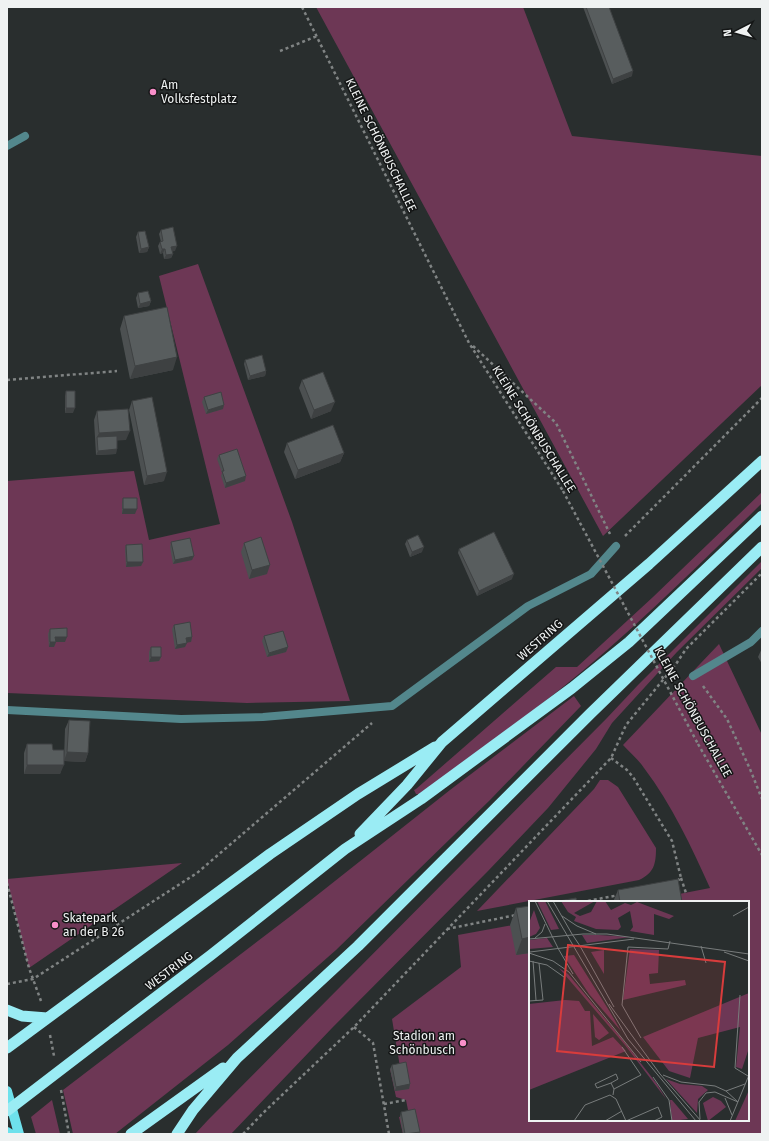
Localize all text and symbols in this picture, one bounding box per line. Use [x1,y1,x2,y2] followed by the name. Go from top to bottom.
[717,12,757,52] north arrow
[721,29,734,37] text: N
[342,75,421,214] street label: KLEINE SCHÖNBUSCHALLEE
[161,78,237,106] place label: Am Volksfestplatz
[148,87,158,97] marker: Am Volksfestplatz
[489,362,581,495] street label: KLEINE SCHÖNBUSCHALLEE
[515,617,565,663] street label: WESTRING
[651,643,736,780] street label: KLEINE SCHÖNBUSCHALLEE
[529,901,749,1121] inset map
[63,911,124,939] place label: Skatepark an der B 26
[50,920,60,930] marker: Skatepark an der B 26
[143,949,195,993] street label: WESTRING
[389,1029,455,1057] place label: Stadion am Schönbusch
[458,1038,468,1048] marker: Stadion am Schönbusch

